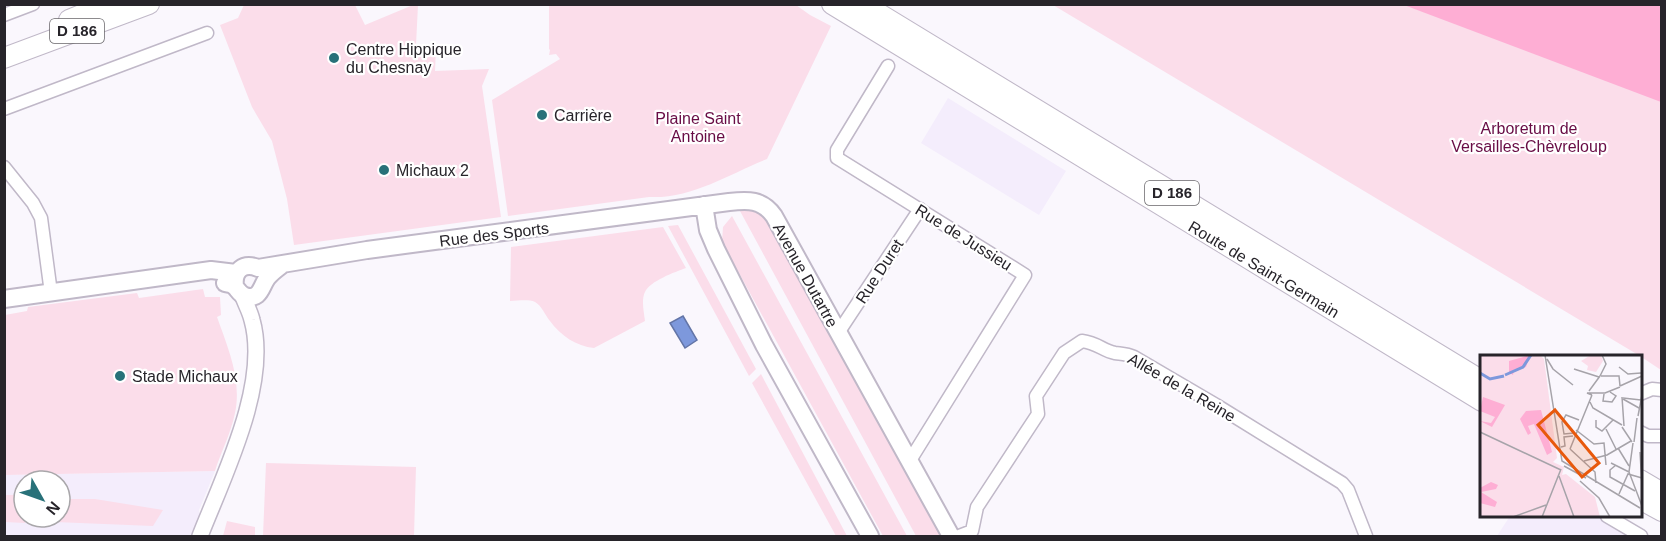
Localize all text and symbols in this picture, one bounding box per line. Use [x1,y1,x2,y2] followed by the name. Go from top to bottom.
[50,19,104,43] road number: D 186
[346,41,462,76] place label: Centre Hippique du Chesnay
[327,51,341,65] marker: Centre Hippique du Chesnay
[554,107,612,124] place label: Carrière
[535,108,549,122] marker: Carrière
[655,110,741,145] park label: Plaine Saint Antoine
[1451,120,1607,155] park label: Arboretum de Versailles-Chèvreloup
[396,162,469,179] place label: Michaux 2
[377,163,391,177] marker: Michaux 2
[1145,181,1199,205] road number: D 186
[912,201,1015,274] street label: Rue de Jussieu
[1185,218,1342,321] street label: Route de Saint-Germain
[438,219,550,250] street label: Rue des Sports
[770,220,841,330] street label: Avenue Dutartre
[852,236,907,306] street label: Rue Duret
[1125,350,1238,425] street label: Allée de la Reine
[1480,355,1642,517] inset map
[132,368,238,385] place label: Stade Michaux
[113,369,127,383] marker: Stade Michaux
[12,469,72,529] north arrow
[43,498,63,518] text: N

